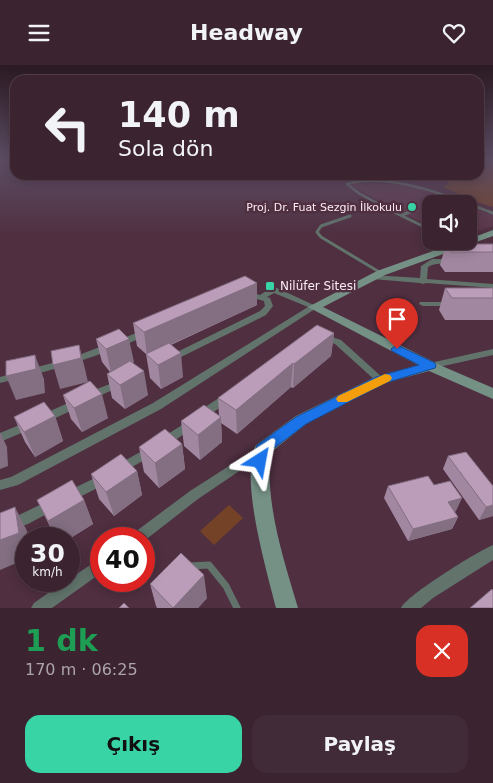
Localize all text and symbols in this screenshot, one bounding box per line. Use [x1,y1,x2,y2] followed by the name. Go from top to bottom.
[25,19,53,47] icon: menu
[440,19,468,47] icon: heart
[190,20,303,45] text: Headway
[35,95,100,160] icon: left
[118,95,240,135] text: 140 m
[118,136,213,161] text: Sola dön
[422,195,477,250] map controls
[422,195,477,250] button: sound
[246,201,402,214] place label: Proj. Dr. Fuat Sezgin İlkokulu
[406,201,418,213] marker: Proj. Dr. Fuat Sezgin İlkokulu
[280,279,356,293] place label: Nilüfer Sitesi
[264,280,276,292] marker: Nilüfer Sitesi
[376,298,418,349] pin
[383,305,411,333] icon: arrive
[233,434,285,486] position arrow
[90,527,155,592] speed limit sign: 40
[30,539,65,568] text: 30
[32,565,63,579] text: km/h
[25,623,98,658] text: 1 dk
[416,625,468,677] button: close
[25,660,138,679] text: 170 m · 06:25
[25,715,242,773] button: Çıkış
[252,715,468,773] button: Paylaş

